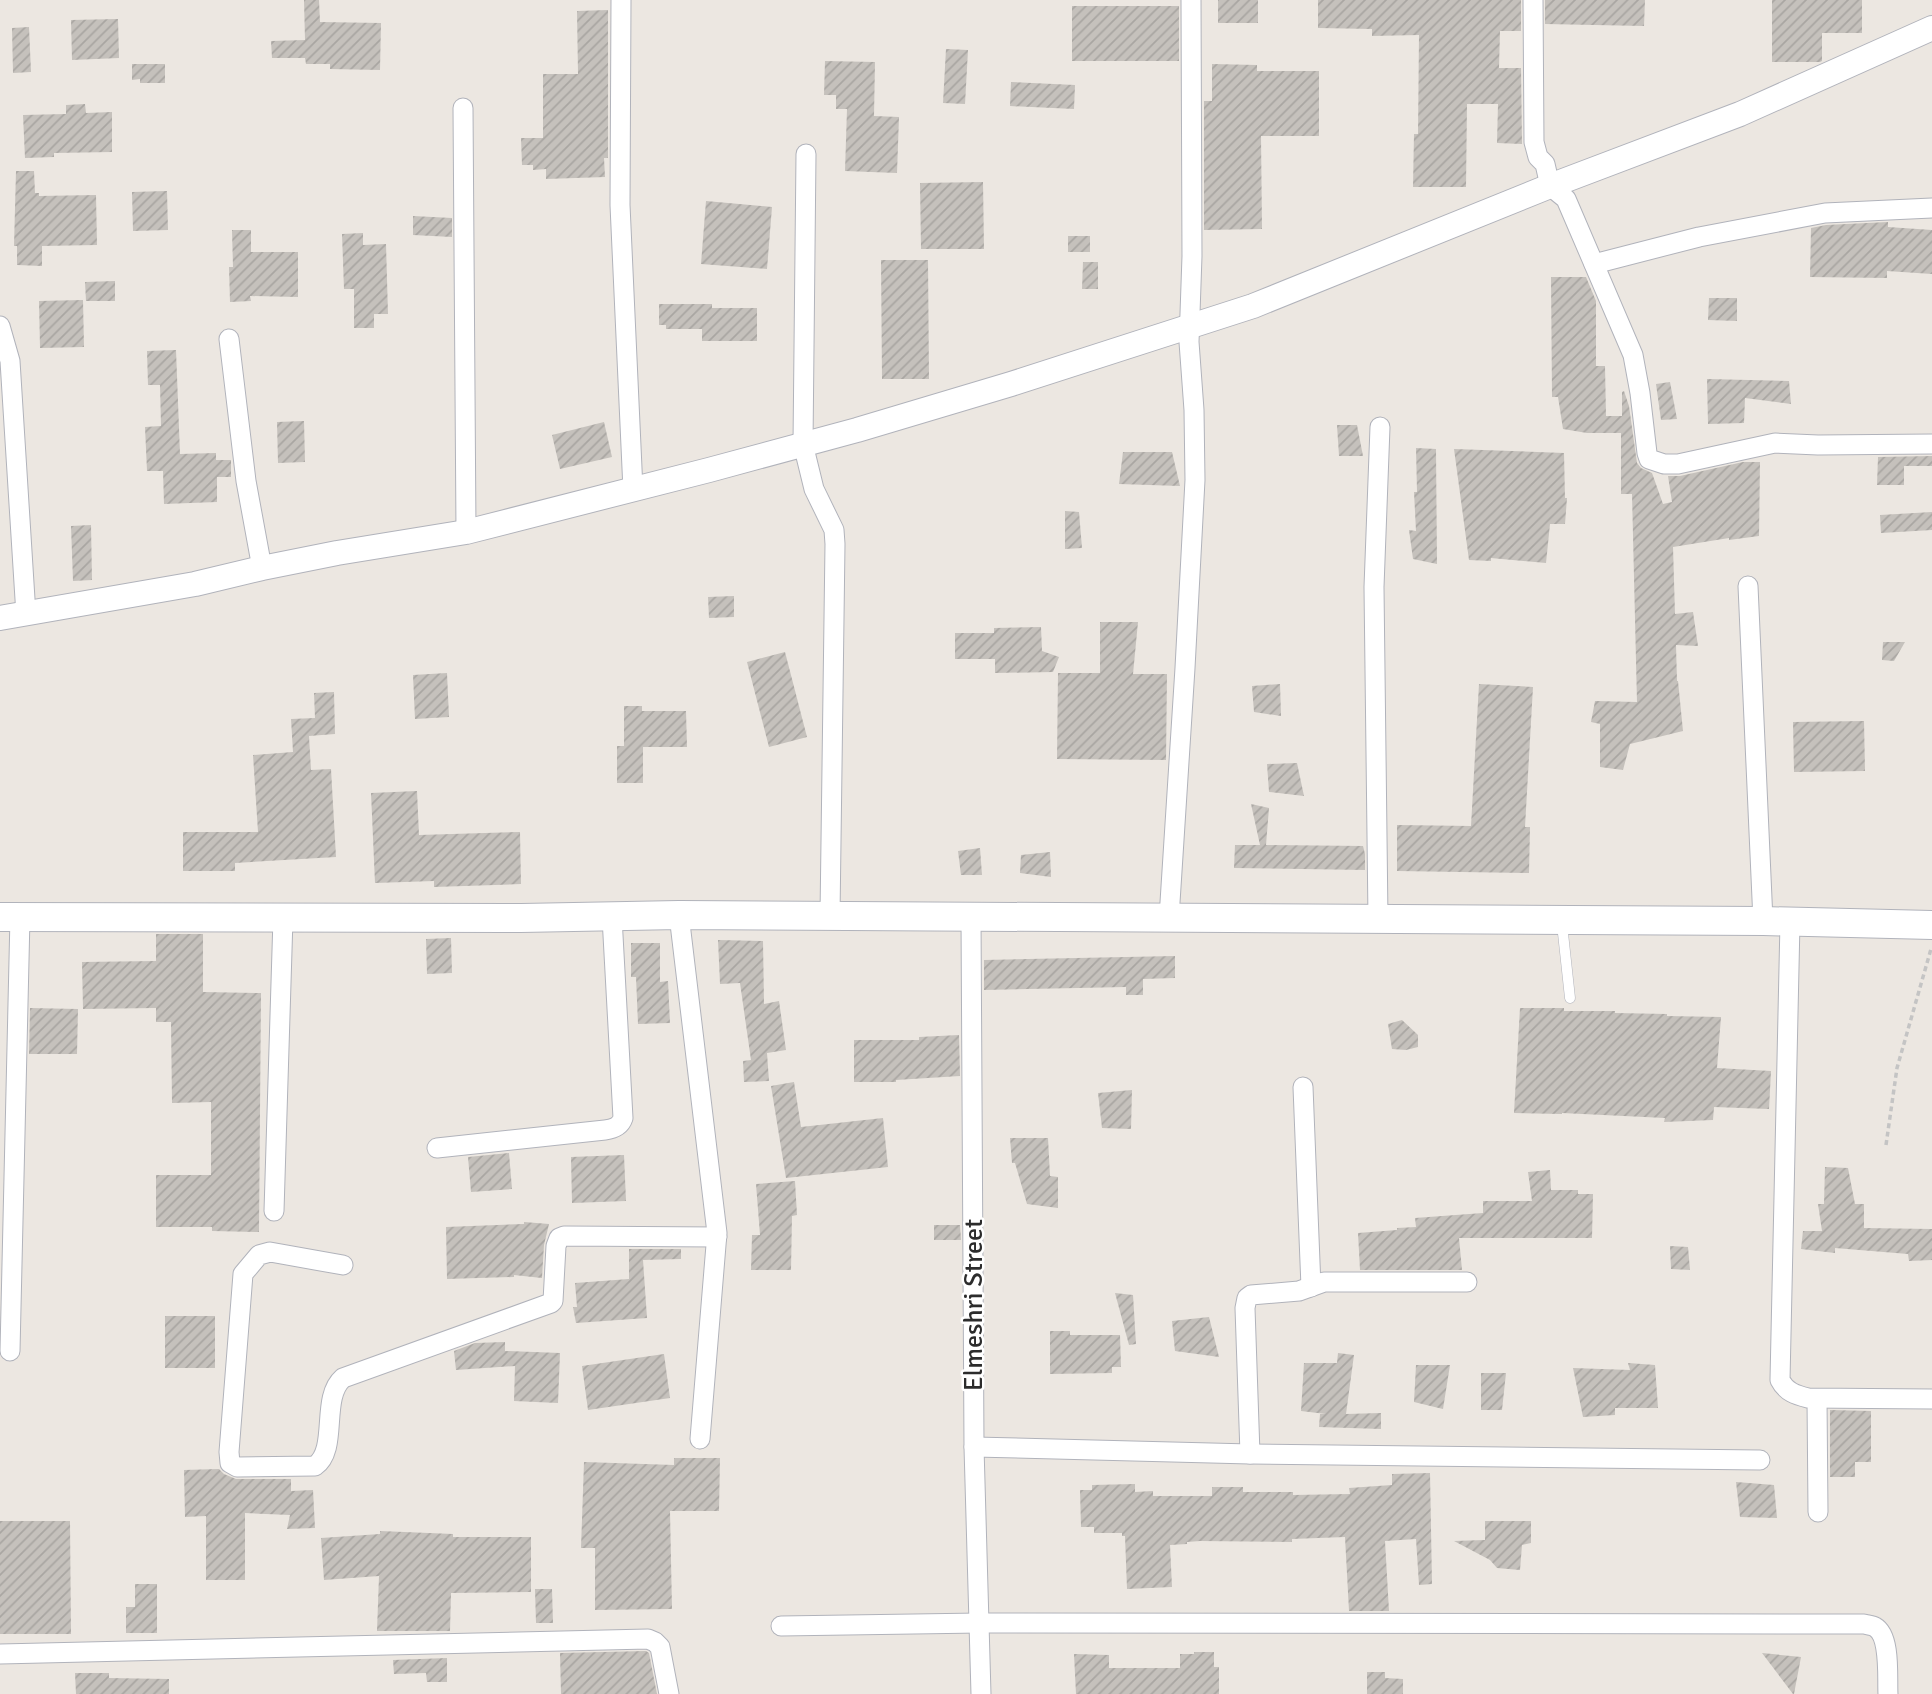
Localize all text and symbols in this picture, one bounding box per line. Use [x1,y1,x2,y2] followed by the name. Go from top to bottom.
[958,1219,990,1391] street label: Elmeshri Street

